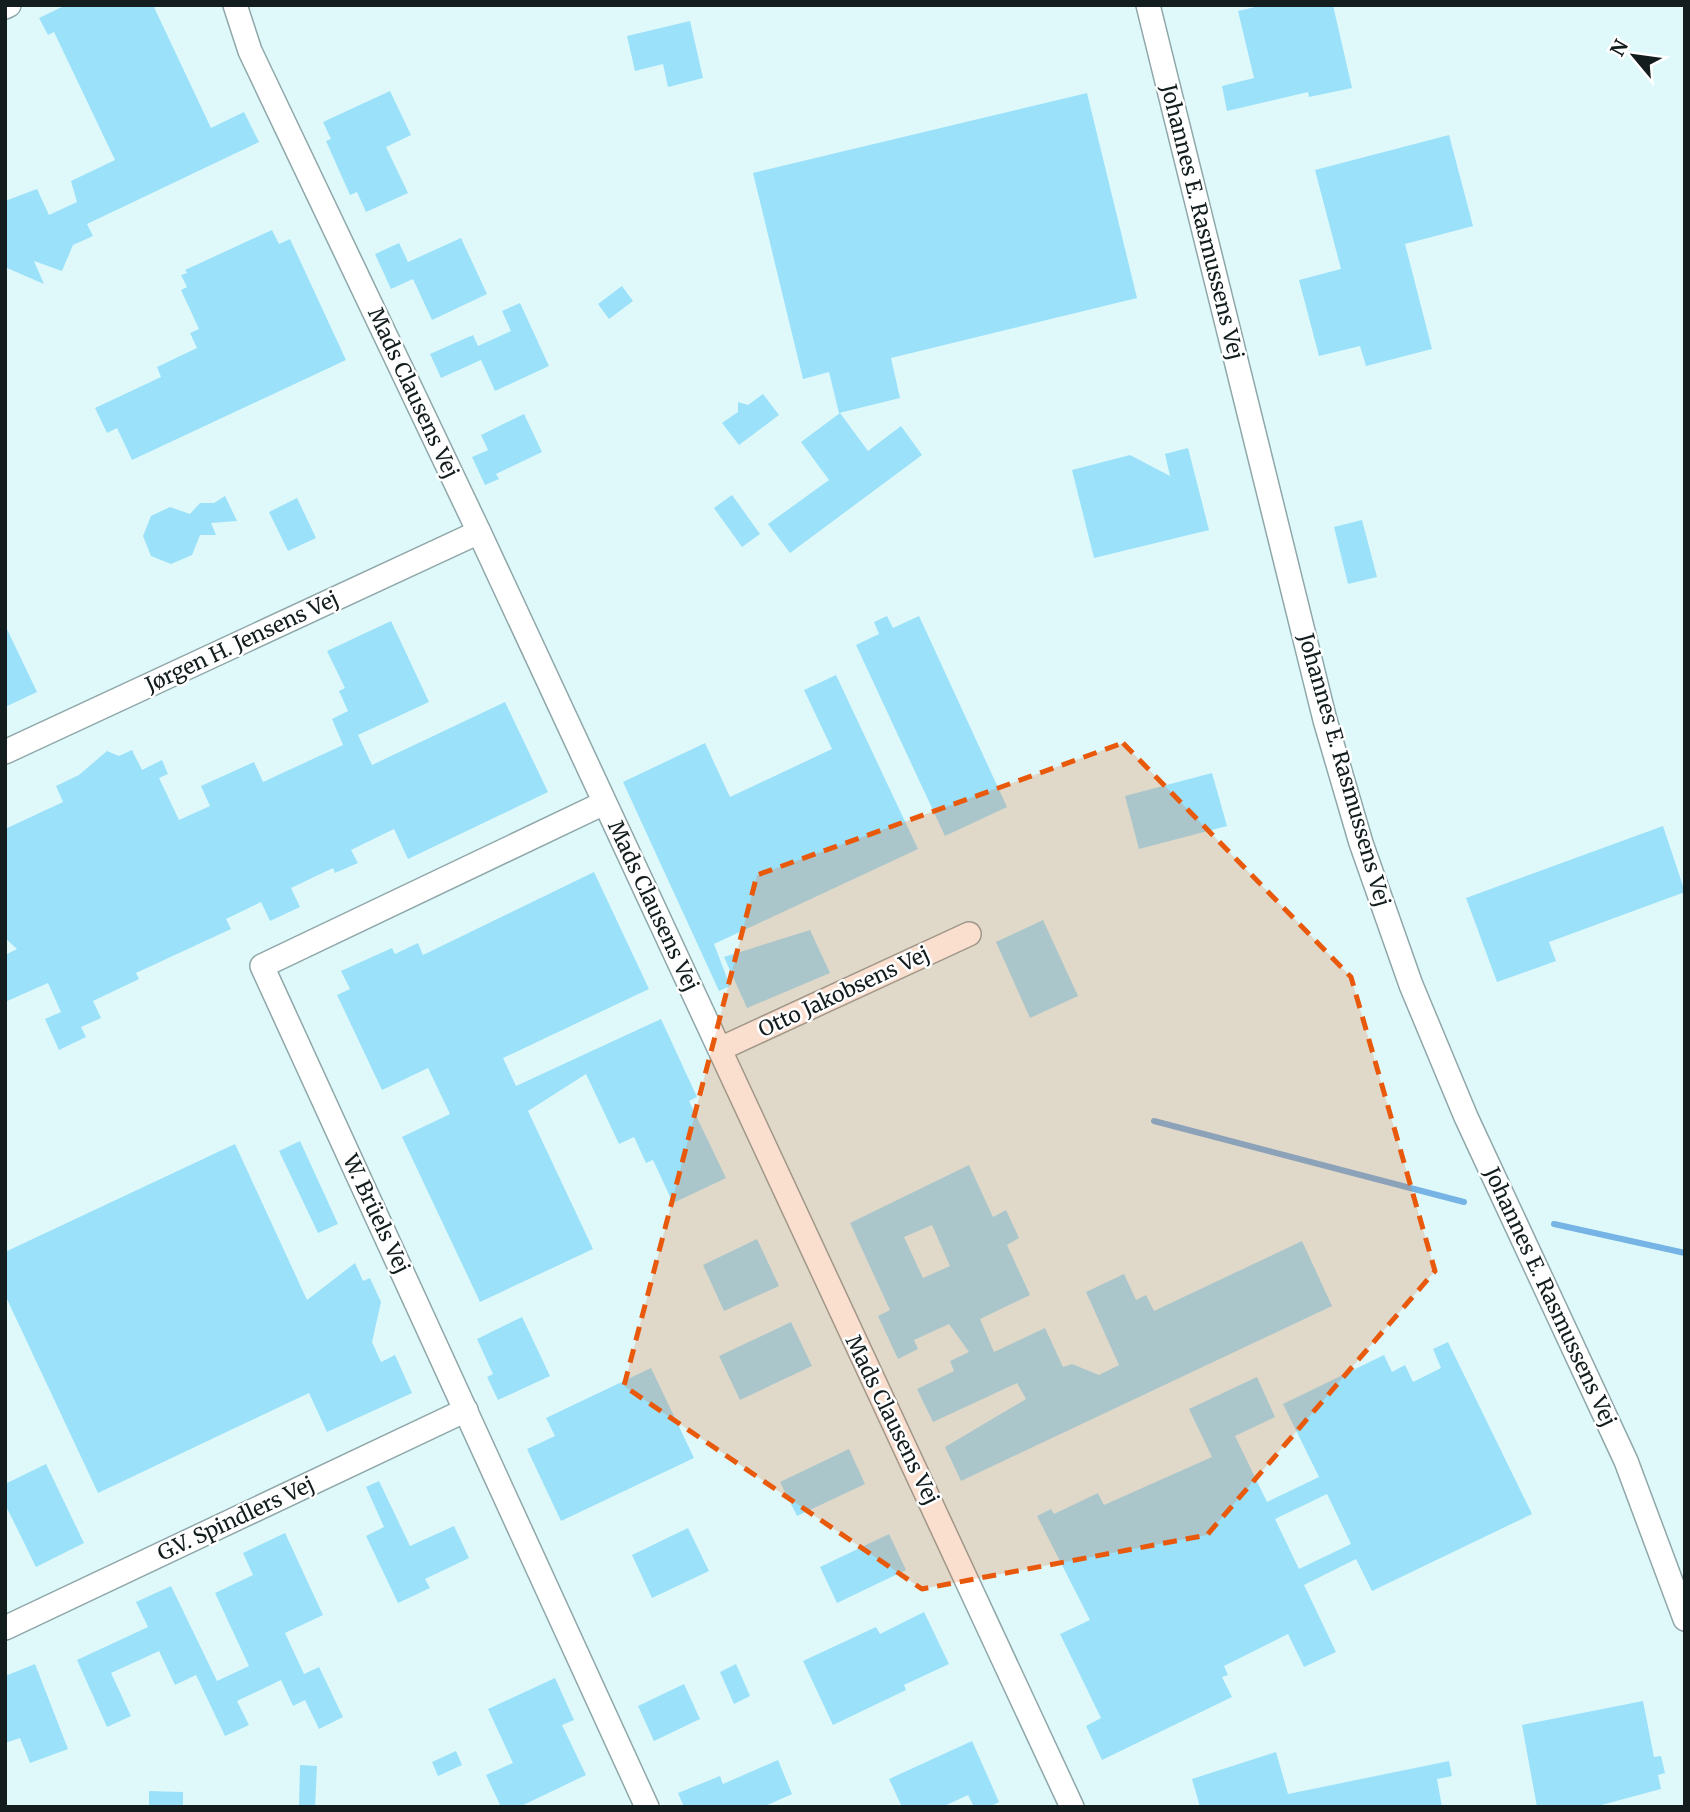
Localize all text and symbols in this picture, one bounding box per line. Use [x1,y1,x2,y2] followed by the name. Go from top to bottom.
[1599,21,1669,91] north arrow
[1605,35,1633,60] text: N
[1155,80,1250,362] street label: Johannes E. Rasmussens Vej
[362,303,465,482] street label: Mads Clausens Vej
[140,585,343,699] street label: Jørgen H. Jensens Vej
[1292,629,1396,910] street label: Johannes E. Rasmussens Vej
[602,816,705,995] street label: Mads Clausens Vej
[754,940,934,1043] street label: Otto Jakobsens Vej
[337,1149,416,1278] street label: W. Brüels Vej
[1478,1162,1622,1431] street label: Johannes E. Rasmussens Vej
[840,1331,945,1509] street label: Mads Clausens Vej
[153,1470,318,1567] street label: G.V. Spindlers Vej

